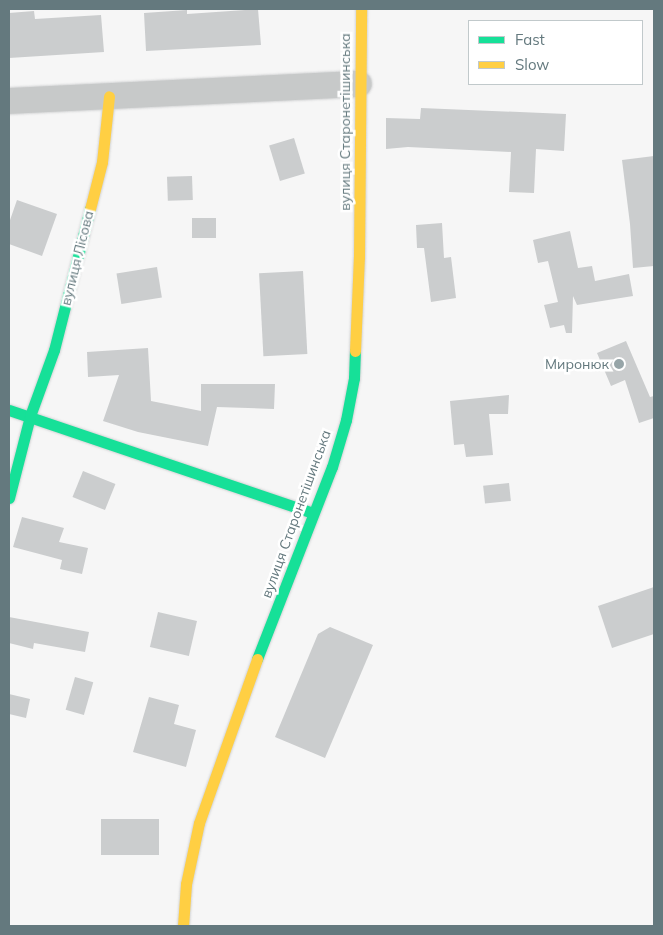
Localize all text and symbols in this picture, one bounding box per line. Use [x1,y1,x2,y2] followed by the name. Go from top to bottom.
[468,20,643,85] legend
[515,30,545,49] text: Fast
[337,33,353,211] street label: вулиця Старонетішинська
[515,55,549,74] text: Slow
[57,209,97,307] street label: вулиця Лісова
[545,356,609,372] place label: Миронюк
[613,358,625,370] marker: Миронюк
[258,428,334,600] street label: вулиця Старонетішинська

